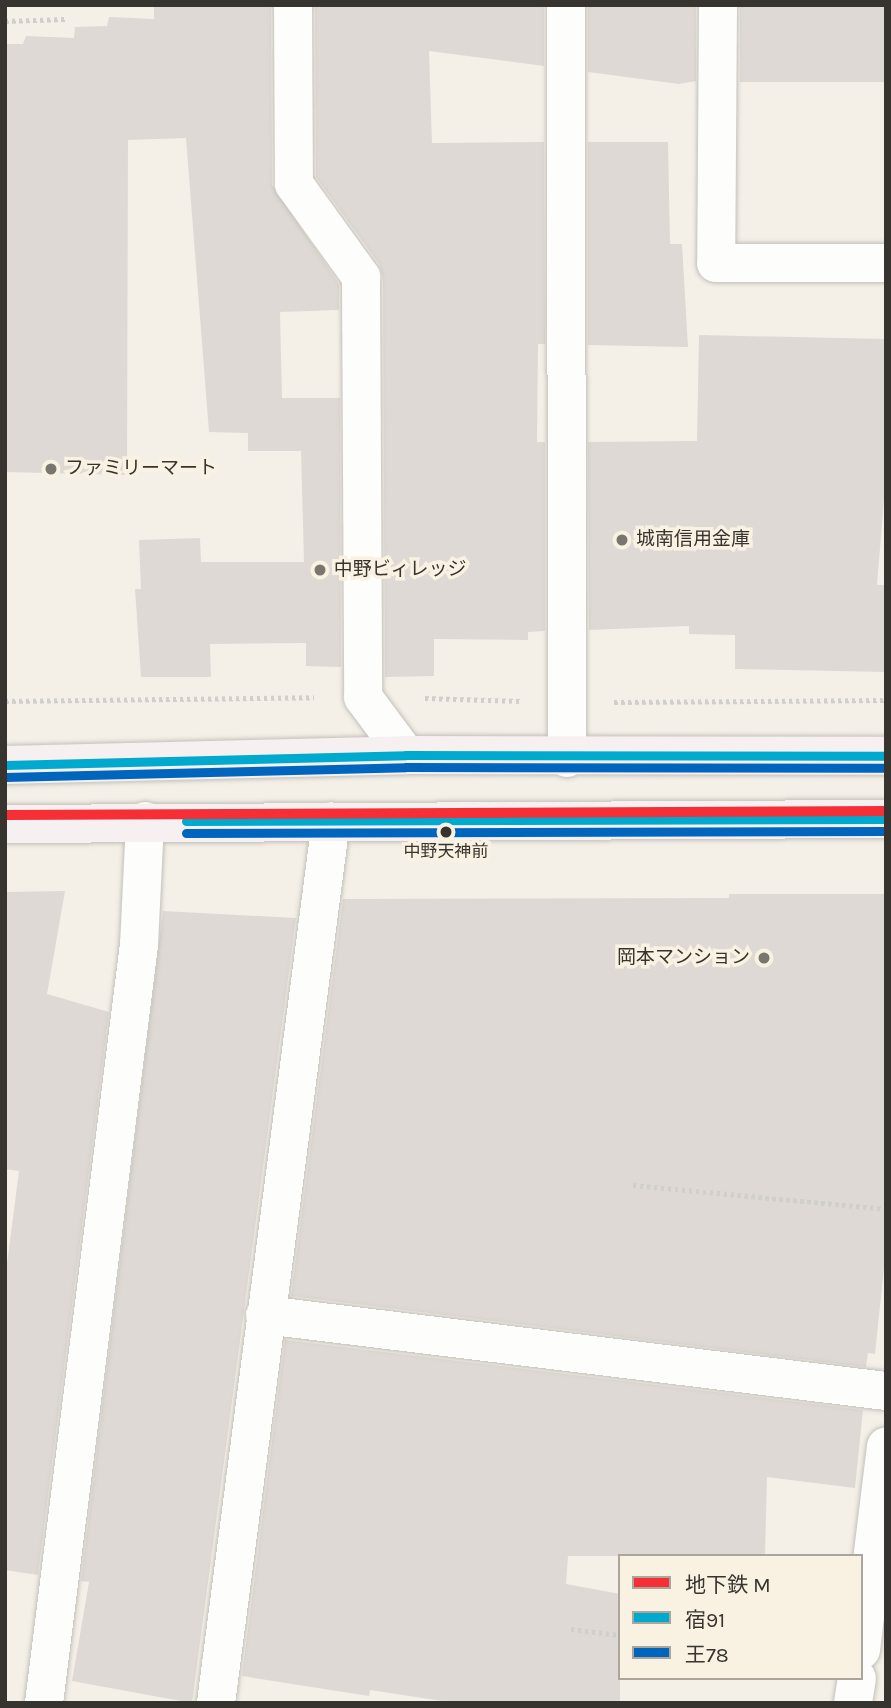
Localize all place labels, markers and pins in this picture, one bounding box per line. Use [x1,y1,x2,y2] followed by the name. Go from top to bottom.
[65,458,217,480] place label: ファミリーマート
[43,461,59,477] marker: ファミリーマート
[636,529,750,551] place label: 城南信用金庫
[614,532,630,548] marker: 城南信用金庫
[334,559,467,581] place label: 中野ビィレッジ
[312,562,328,578] marker: 中野ビィレッジ
[439,825,453,839] marker: 中野天神前
[404,842,488,862] place label: 中野天神前
[617,947,750,969] place label: 岡本マンション
[756,950,772,966] marker: 岡本マンション

